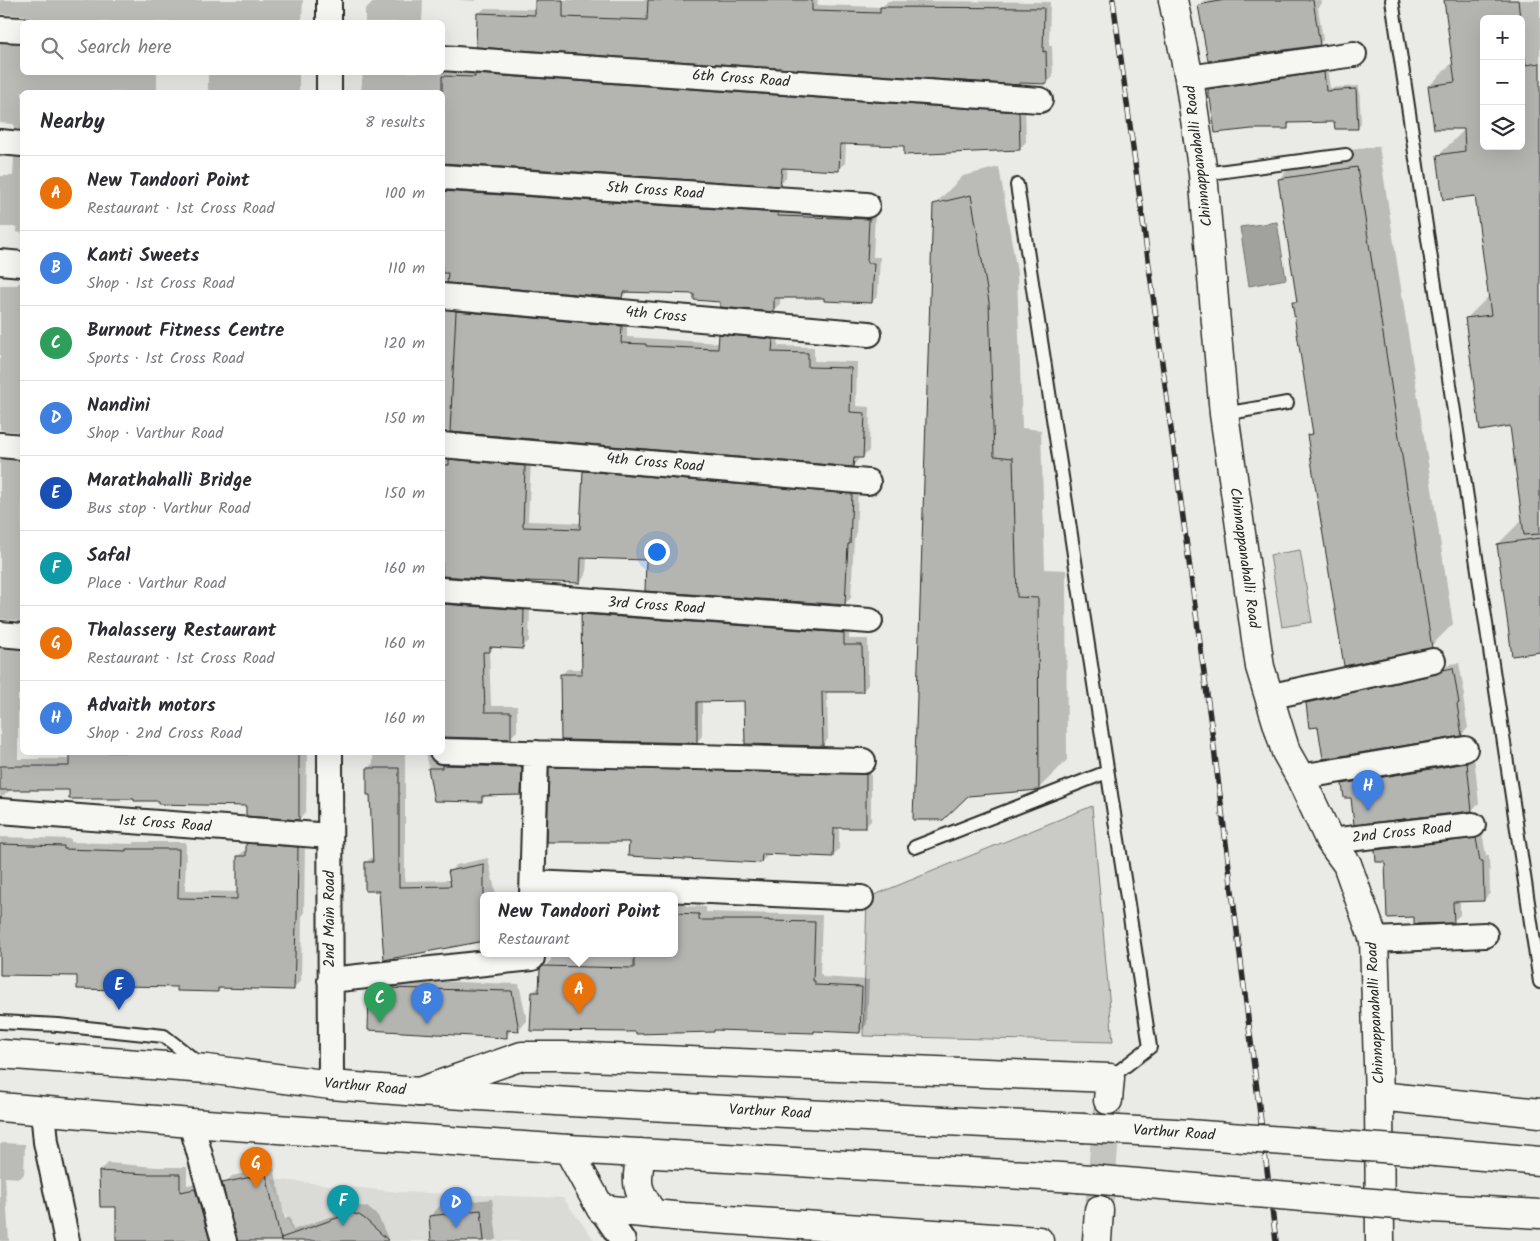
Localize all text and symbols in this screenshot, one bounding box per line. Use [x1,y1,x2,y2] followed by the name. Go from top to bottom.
[1480,15,1525,150] map controls
[1480,15,1525,60] button: +
[20,20,445,75] search box
[78,33,172,63] text: Search here
[38,34,66,62] icon: search
[1480,60,1525,105] button: −
[691,64,791,94] street label: 6th Cross Road
[1178,84,1220,228] street label: Chinnappanahalli Road
[1480,105,1525,150] button: layers
[40,106,105,139] text: Nearby
[365,110,425,135] text: 8 results
[87,166,249,196] text: New Tandoori Point
[606,176,705,206] street label: 5th Cross Road
[51,181,61,206] text: A
[385,181,425,206] text: 100 m
[87,196,275,221] text: Restaurant · 1st Cross Road
[87,241,199,271] text: Kanti Sweets
[51,256,61,281] text: B
[388,256,425,281] text: 110 m
[87,271,234,296] text: Shop · 1st Cross Road
[624,300,688,330] street label: 4th Cross
[87,316,284,346] text: Burnout Fitness Centre
[51,331,61,356] text: C
[384,331,425,356] text: 120 m
[87,346,244,371] text: Sports · 1st Cross Road
[87,391,150,421] text: Nandini
[51,406,61,431] text: D
[384,406,425,431] text: 150 m
[87,421,223,446] text: Shop · Varthur Road
[605,447,705,479] street label: 4th Cross Road
[87,466,252,496] text: Marathahalli Bridge
[52,481,60,506] text: E
[384,481,425,506] text: 150 m
[1222,486,1266,631] street label: Chinnappanahalli Road
[87,496,250,521] text: Bus stop · Varthur Road
[644,539,670,565] your location
[87,541,130,571] text: Safal
[52,556,60,581] text: F
[384,556,425,581] text: 160 m
[87,571,226,596] text: Place · Varthur Road
[607,591,706,621] street label: 3rd Cross Road
[87,616,276,646] text: Thalassery Restaurant
[51,631,61,656] text: G
[384,631,425,656] text: 160 m
[87,646,275,671] text: Restaurant · 1st Cross Road
[87,691,216,721] text: Advaith motors
[51,706,61,731] text: H
[384,706,425,731] text: 160 m
[87,721,242,746] text: Shop · 2nd Cross Road
[1352,770,1384,811] pin: H
[118,809,213,839] street label: 1st Cross Road
[1351,816,1453,850] street label: 2nd Cross Road
[318,870,342,967] street label: 2nd Main Road
[480,892,678,957] popup
[498,897,660,927] text: New Tandoori Point
[498,927,570,952] text: Restaurant
[1360,941,1392,1085] street label: Chinnappanahalli Road
[103,969,135,1010] pin: E
[563,973,595,1014] pin: A
[364,982,396,1023] pin: C
[411,983,443,1024] pin: B
[323,1071,407,1103] street label: Varthur Road
[728,1098,812,1126] street label: Varthur Road
[1132,1118,1216,1148] street label: Varthur Road
[240,1147,272,1188] pin: G
[327,1185,359,1226] pin: F
[440,1187,472,1228] pin: D

